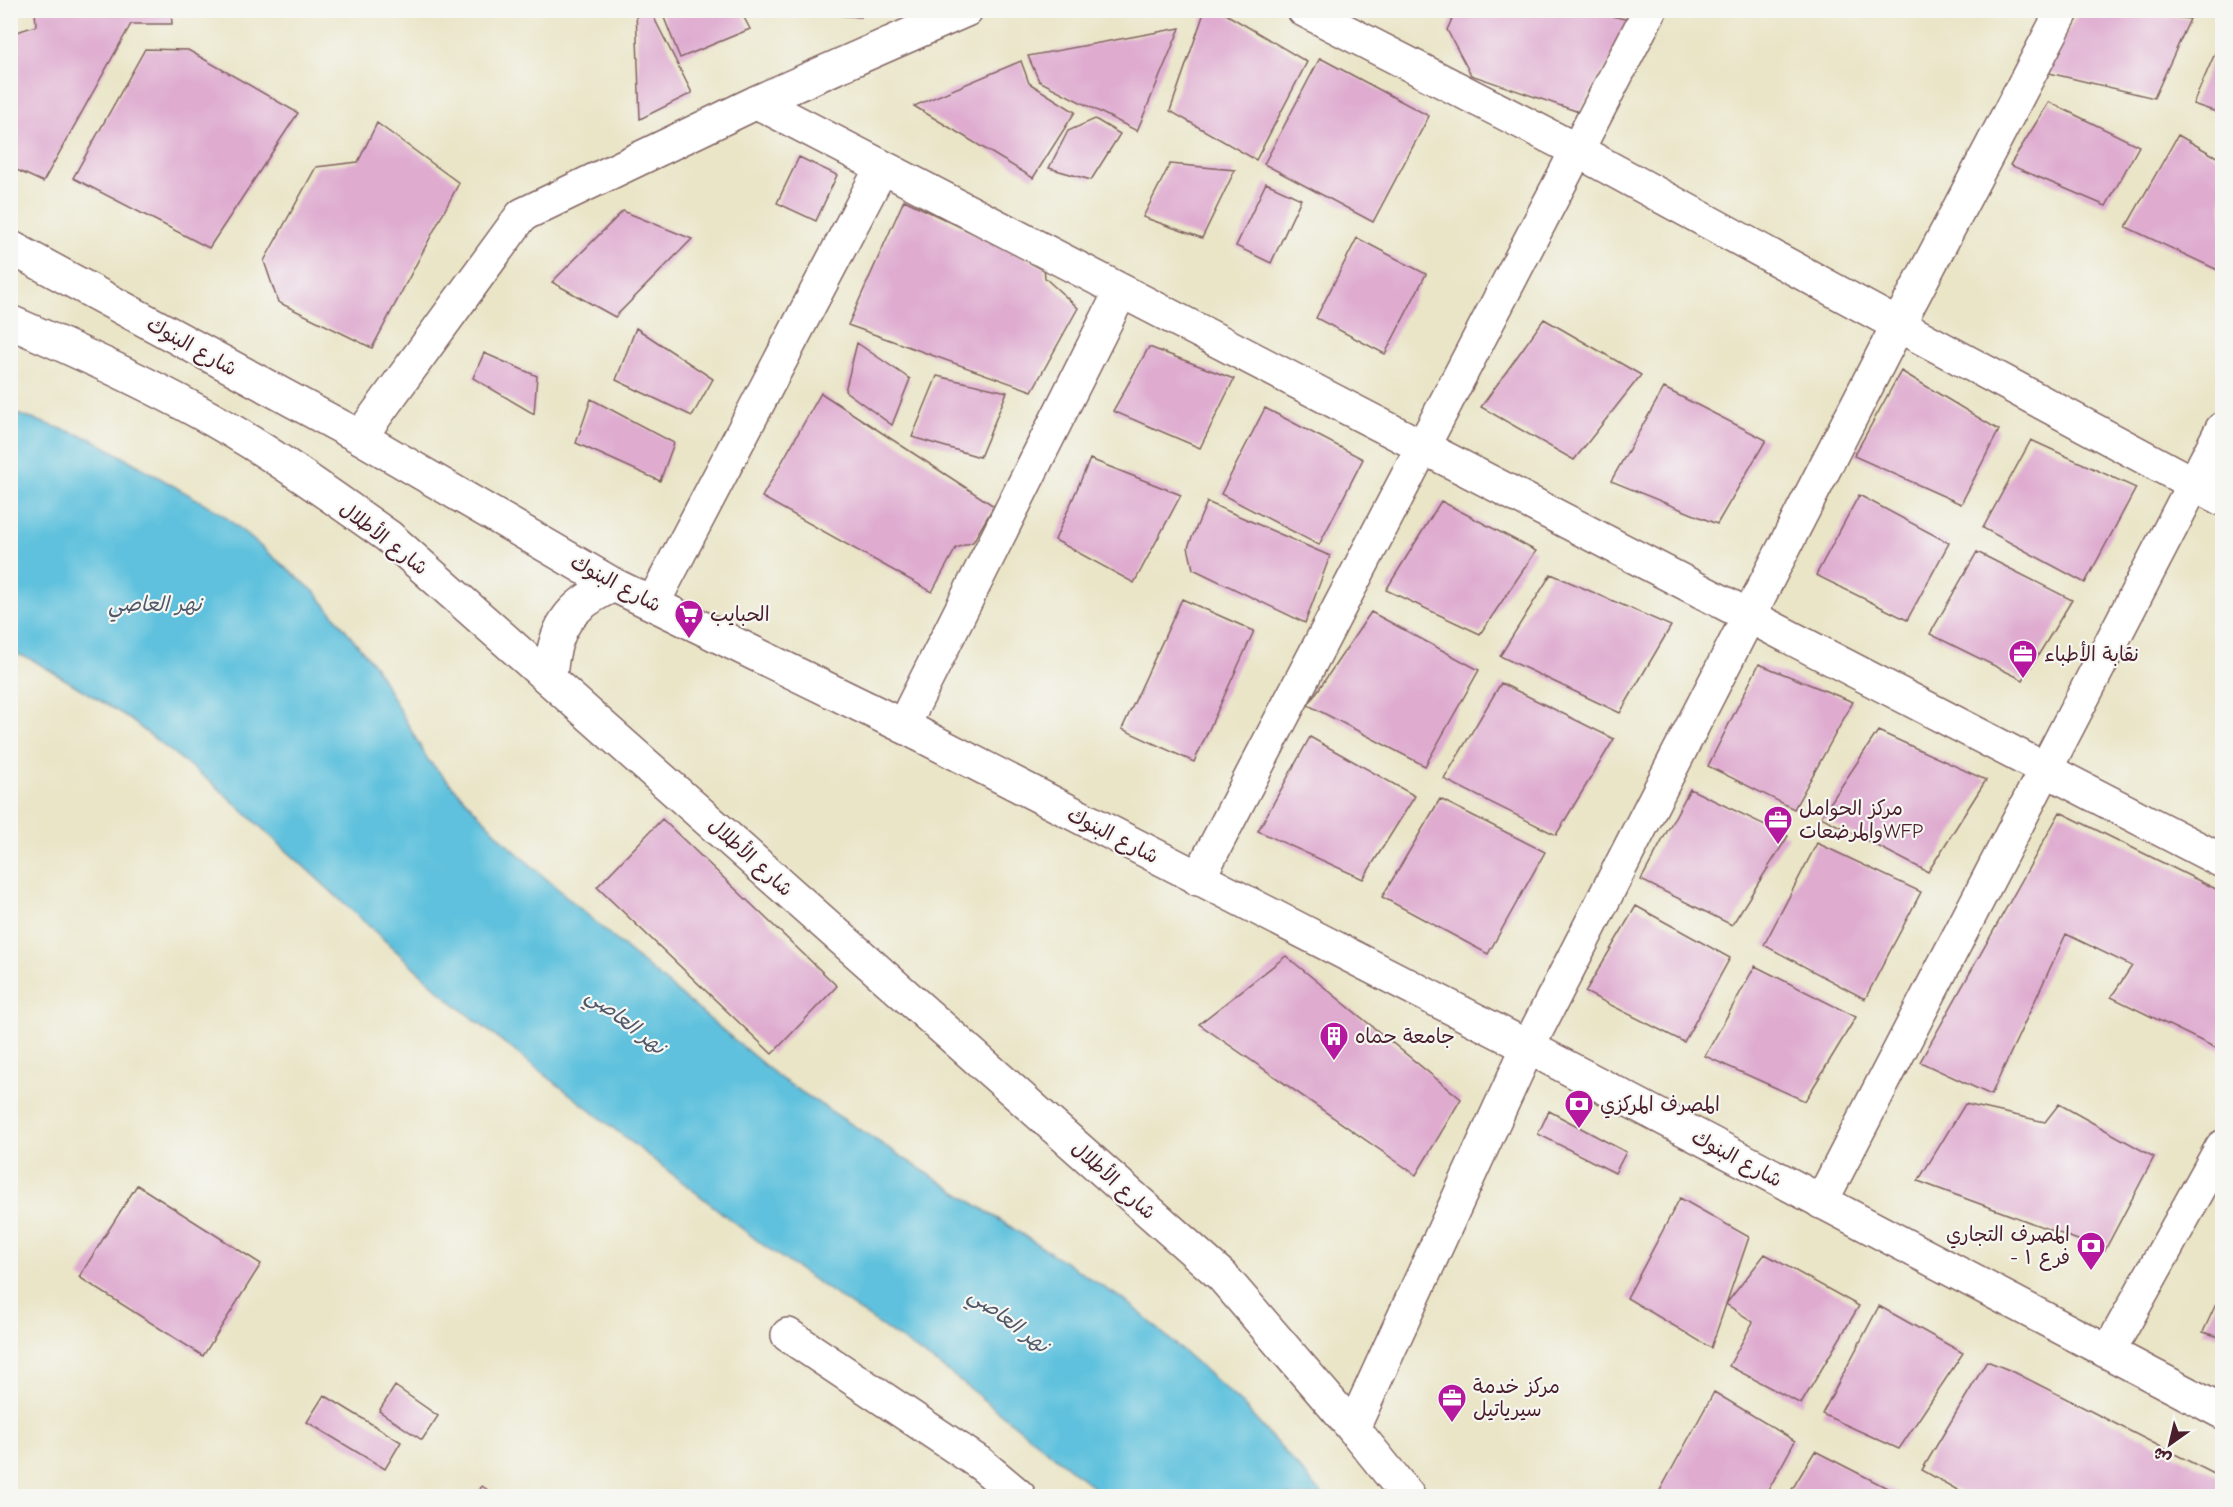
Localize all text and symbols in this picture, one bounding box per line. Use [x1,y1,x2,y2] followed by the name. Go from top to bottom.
[142,312,241,382] street label: شارع البنوك
[334,495,433,581] street label: شارع الأطلال
[566,550,665,619] street label: شارع البنوك
[108,592,204,622] water label: نهر العاصي
[673,598,705,640] supermarket icon: الحبايب
[710,603,770,626] place label: الحبايب
[2007,638,2039,680] office icon: نقابة الأطباء
[2044,641,2139,666] place label: نقابة الأطباء
[1799,797,1923,843] place label: مركز الحوامل والمرضعاتWFP
[1063,803,1162,870] street label: شارع البنوك
[1762,804,1794,846] office icon: مركز الحوامل والمرضعاتWFP
[703,812,799,903] street label: شارع الأطلال
[578,983,672,1065] water label: نهر العاصي
[1318,1020,1350,1062] building icon: جامعة حماه
[1355,1025,1455,1048] place label: جامعة حماه
[1563,1088,1595,1130] bank icon: المصرف المركزي
[1600,1093,1720,1119] place label: المصرف المركزي
[1687,1125,1786,1194] street label: شارع البنوك
[1066,1135,1162,1226] street label: شارع الأطلال
[1946,1223,2070,1271] place label: المصرف التجاري - فرع ١
[2075,1230,2107,1272] bank icon: المصرف التجاري - فرع ١
[961,1282,1055,1364] water label: نهر العاصي
[1473,1375,1560,1421] place label: مركز خدمة سيرياتيل
[1436,1382,1468,1424] office icon: مركز خدمة سيرياتيل
[2140,1414,2200,1474] north arrow
[2150,1443,2175,1468] text: ش

